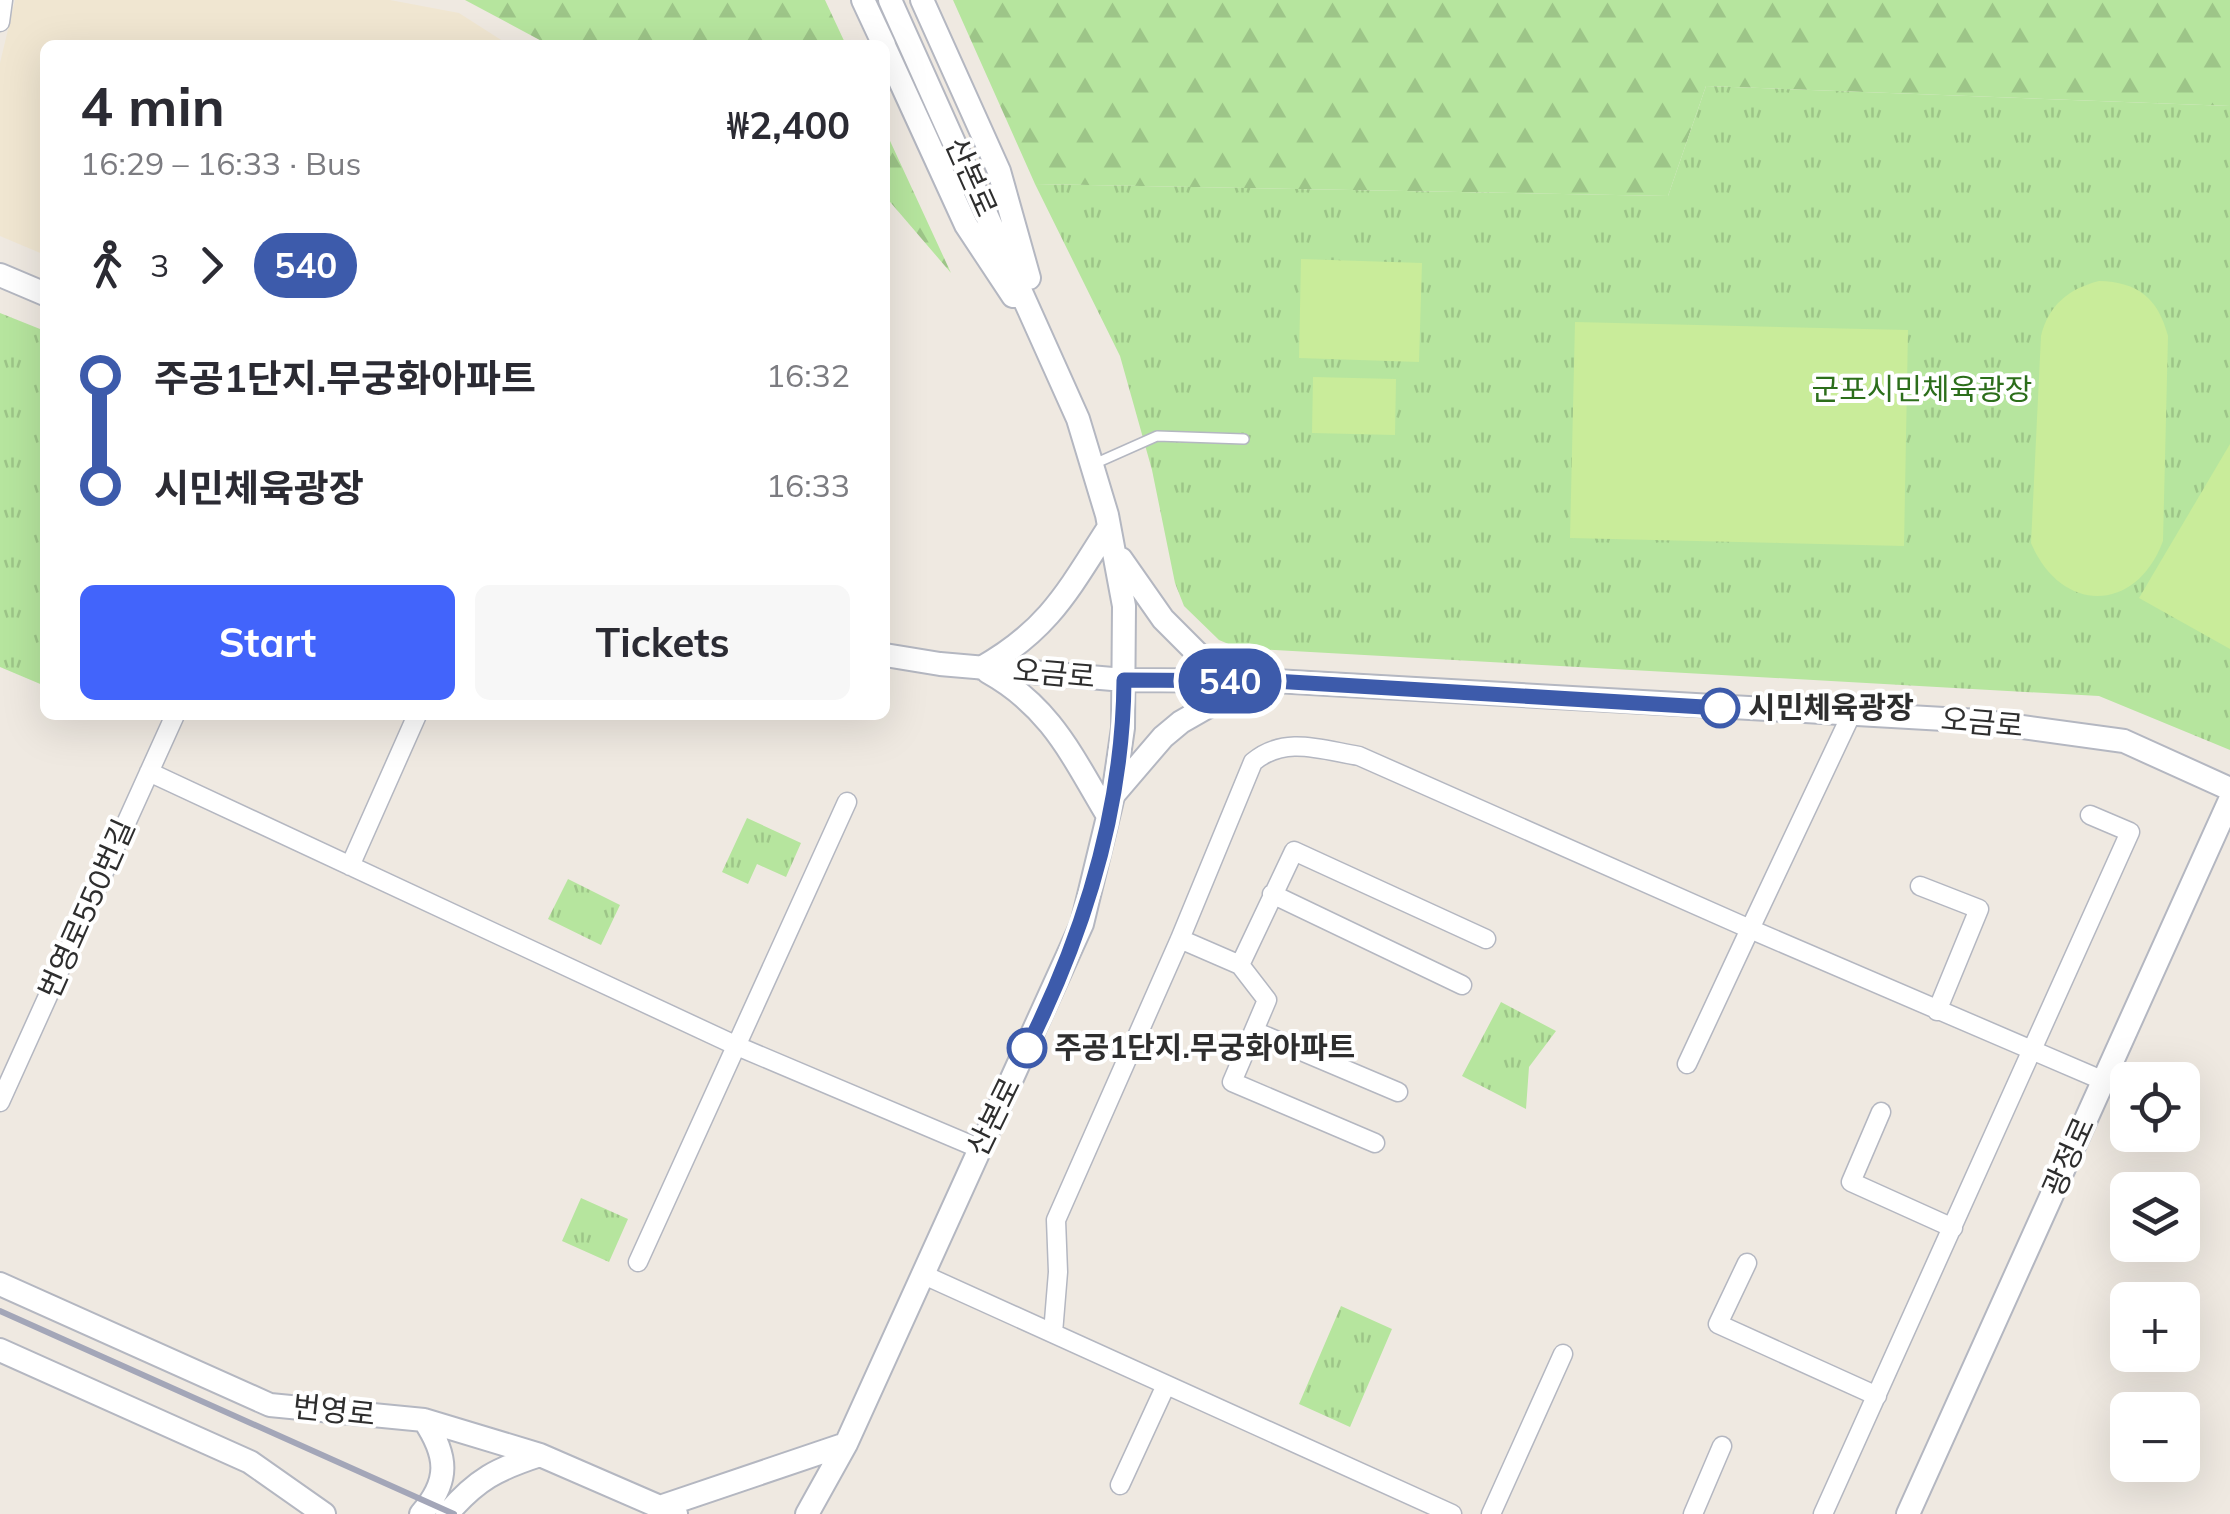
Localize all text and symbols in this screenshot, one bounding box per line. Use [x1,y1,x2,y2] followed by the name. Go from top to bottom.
[80,71,225,140] text: 4 min
[727,101,850,149] text: ₩2,400
[938,131,1006,222] street label: 산본로
[80,143,361,183] text: 16:29 – 16:33 · Bus
[80,238,135,293] icon: walk
[184,238,239,293] icon: forward
[274,243,337,287] text: 540
[150,245,169,285] text: 3
[154,354,536,402] text: 주공1단지.무궁화아파트
[766,355,850,395] text: 16:32
[1812,370,2032,408] park label: 군포시민체육광장
[154,464,364,512] text: 시민체육광장
[766,465,850,505] text: 16:33
[80,585,455,700] button: Start
[475,585,850,700] button: Tickets
[1172,648,1288,714] line badge: 540
[1011,650,1097,696] street label: 오금로
[1198,659,1262,703] text: 540
[1748,688,1914,726] place label: 시민체육광장
[1701,689,1739,727] marker: 시민체육광장
[1939,699,2025,745] street label: 오금로
[30,813,142,1004] street label: 번영로550번길
[1054,1028,1355,1066] place label: 주공1단지.무궁화아파트
[1008,1029,1046,1067] marker: 주공1단지.무궁화아파트
[2110,1062,2200,1482] map controls
[2110,1062,2200,1152] button: locate
[958,1071,1028,1162] street label: 산본로
[2034,1111,2102,1202] street label: 광정로
[2110,1172,2200,1262] button: layers
[2110,1282,2200,1372] button: +
[291,1387,377,1433] street label: 번영로
[2110,1392,2200,1482] button: −

